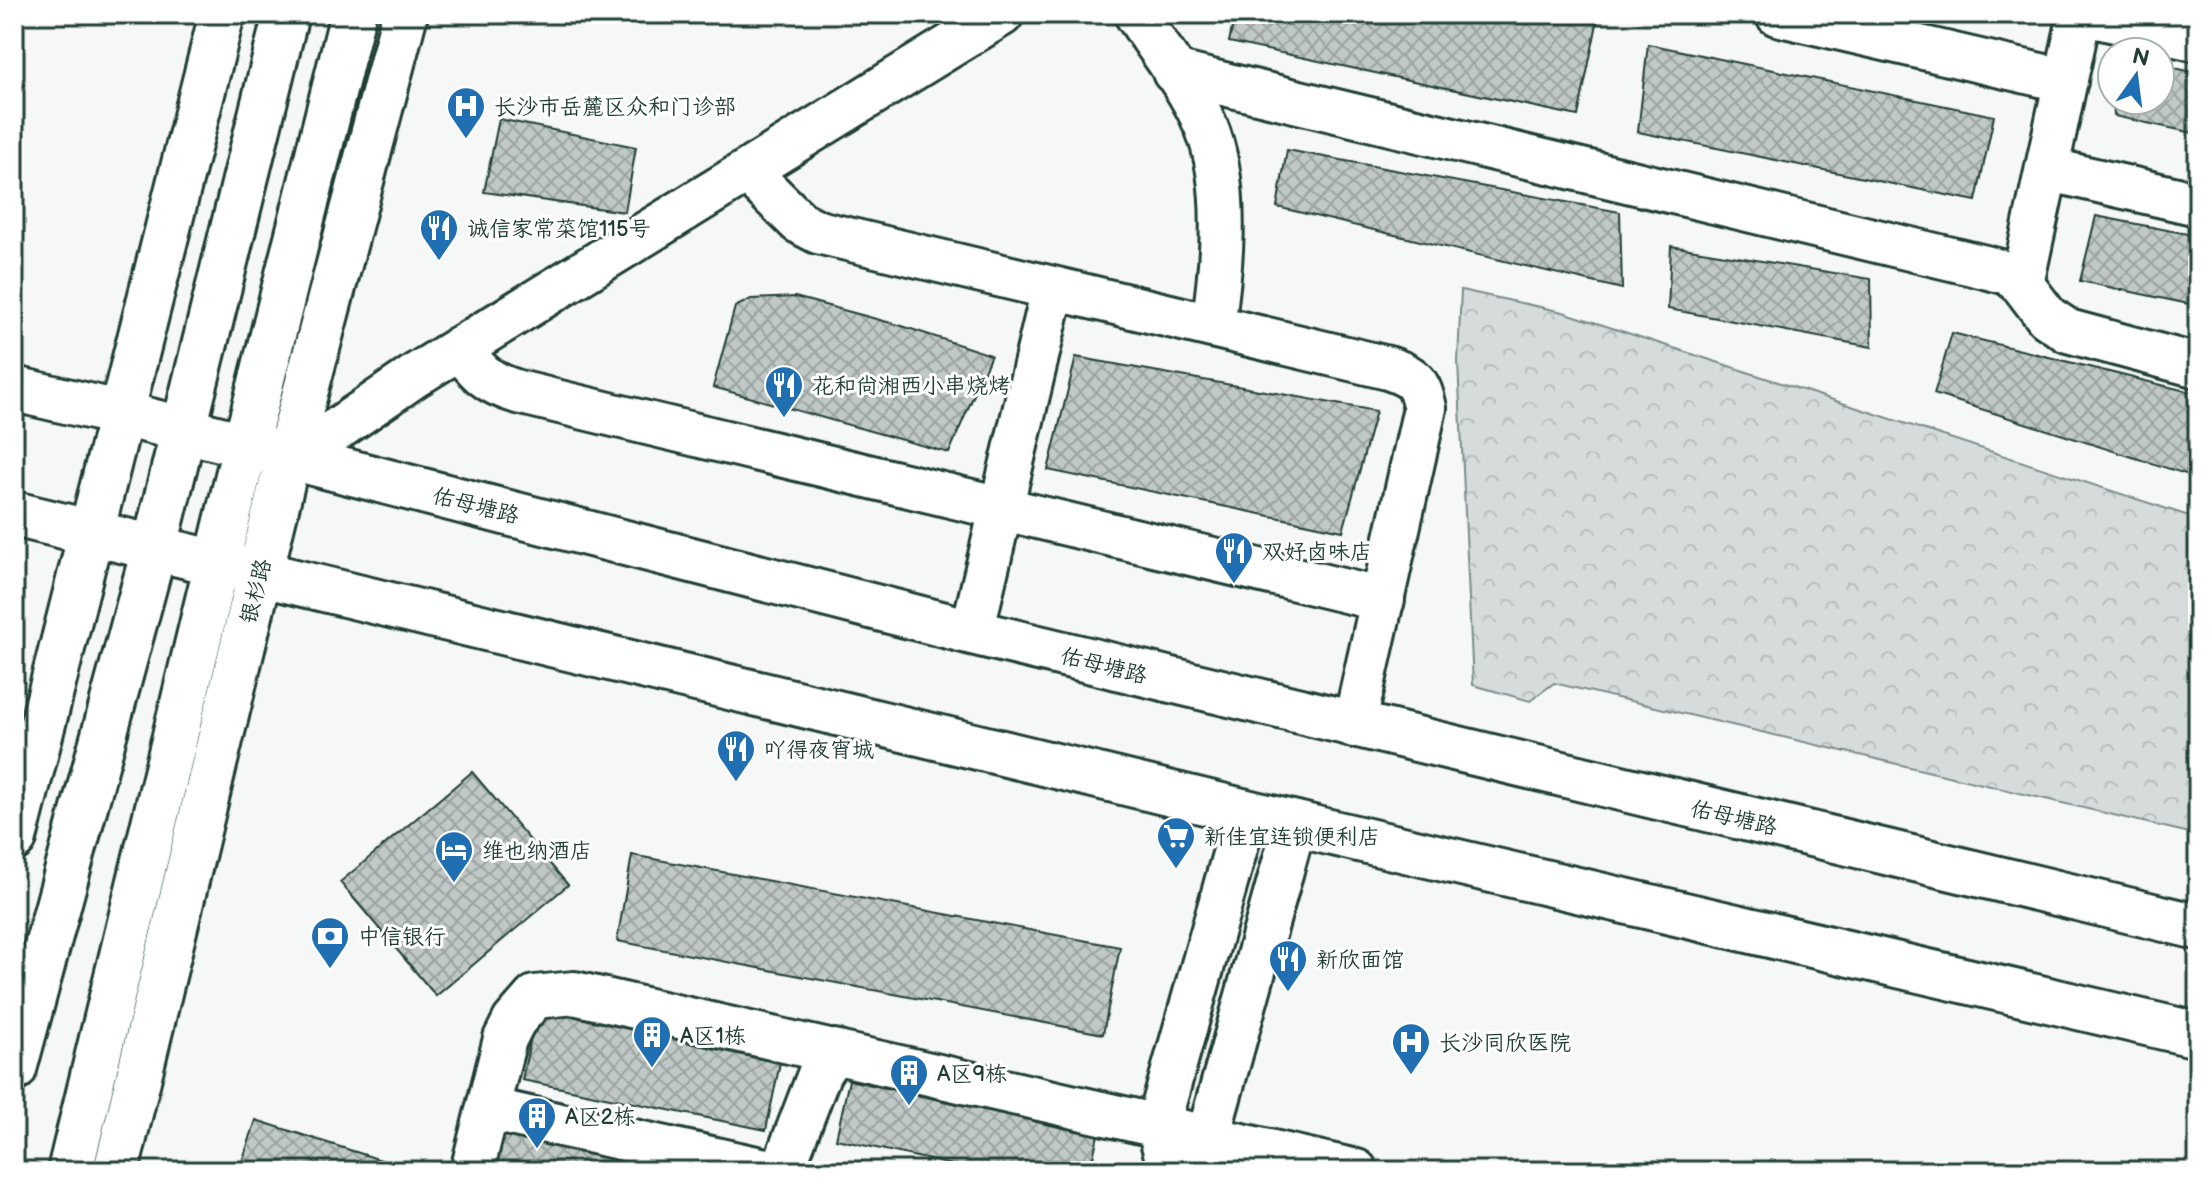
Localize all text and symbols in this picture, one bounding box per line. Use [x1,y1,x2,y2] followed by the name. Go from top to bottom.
[2096,36,2176,116] north arrow
[2129,43,2152,73] text: N
[445,85,487,140] hospital icon: 长沙市岳麓区众和门诊部
[494,94,736,121] place label: 长沙市岳麓区众和门诊部
[418,207,460,262] restaurant icon: 诚信家常菜馆115号
[467,216,651,243] place label: 诚信家常菜馆115号
[763,364,805,419] restaurant icon: 花和尚湘西小串烧烤
[812,373,1010,400] place label: 花和尚湘西小串烧烤
[430,483,522,530] street label: 佑母塘路
[1213,530,1255,585] restaurant icon: 双好卤味店
[1262,539,1372,566] place label: 双好卤味店
[235,556,278,627] street label: 银杉路
[1058,643,1150,690] street label: 佑母塘路
[715,728,757,783] restaurant icon: 吖得夜宵城
[764,737,874,764] place label: 吖得夜宵城
[1688,795,1780,842] street label: 佑母塘路
[1155,815,1197,870] supermarket icon: 新佳宜连锁便利店
[1204,824,1380,851] place label: 新佳宜连锁便利店
[433,829,475,884] hotel icon: 维也纳酒店
[482,838,592,865] place label: 维也纳酒店
[309,915,351,970] bank icon: 中信银行
[358,924,446,951] place label: 中信银行
[1267,938,1309,993] restaurant icon: 新欣面馆
[1316,947,1404,974] place label: 新欣面馆
[631,1014,673,1069] building icon: A区1栋
[1390,1021,1432,1076] hospital icon: 长沙同欣医院
[680,1023,746,1050] place label: A区1栋
[1439,1030,1571,1057] place label: 长沙同欣医院
[888,1052,930,1107] building icon: A区9栋
[937,1061,1007,1088] place label: A区9栋
[516,1095,558,1150] building icon: A区2栋
[565,1104,635,1131] place label: A区2栋

